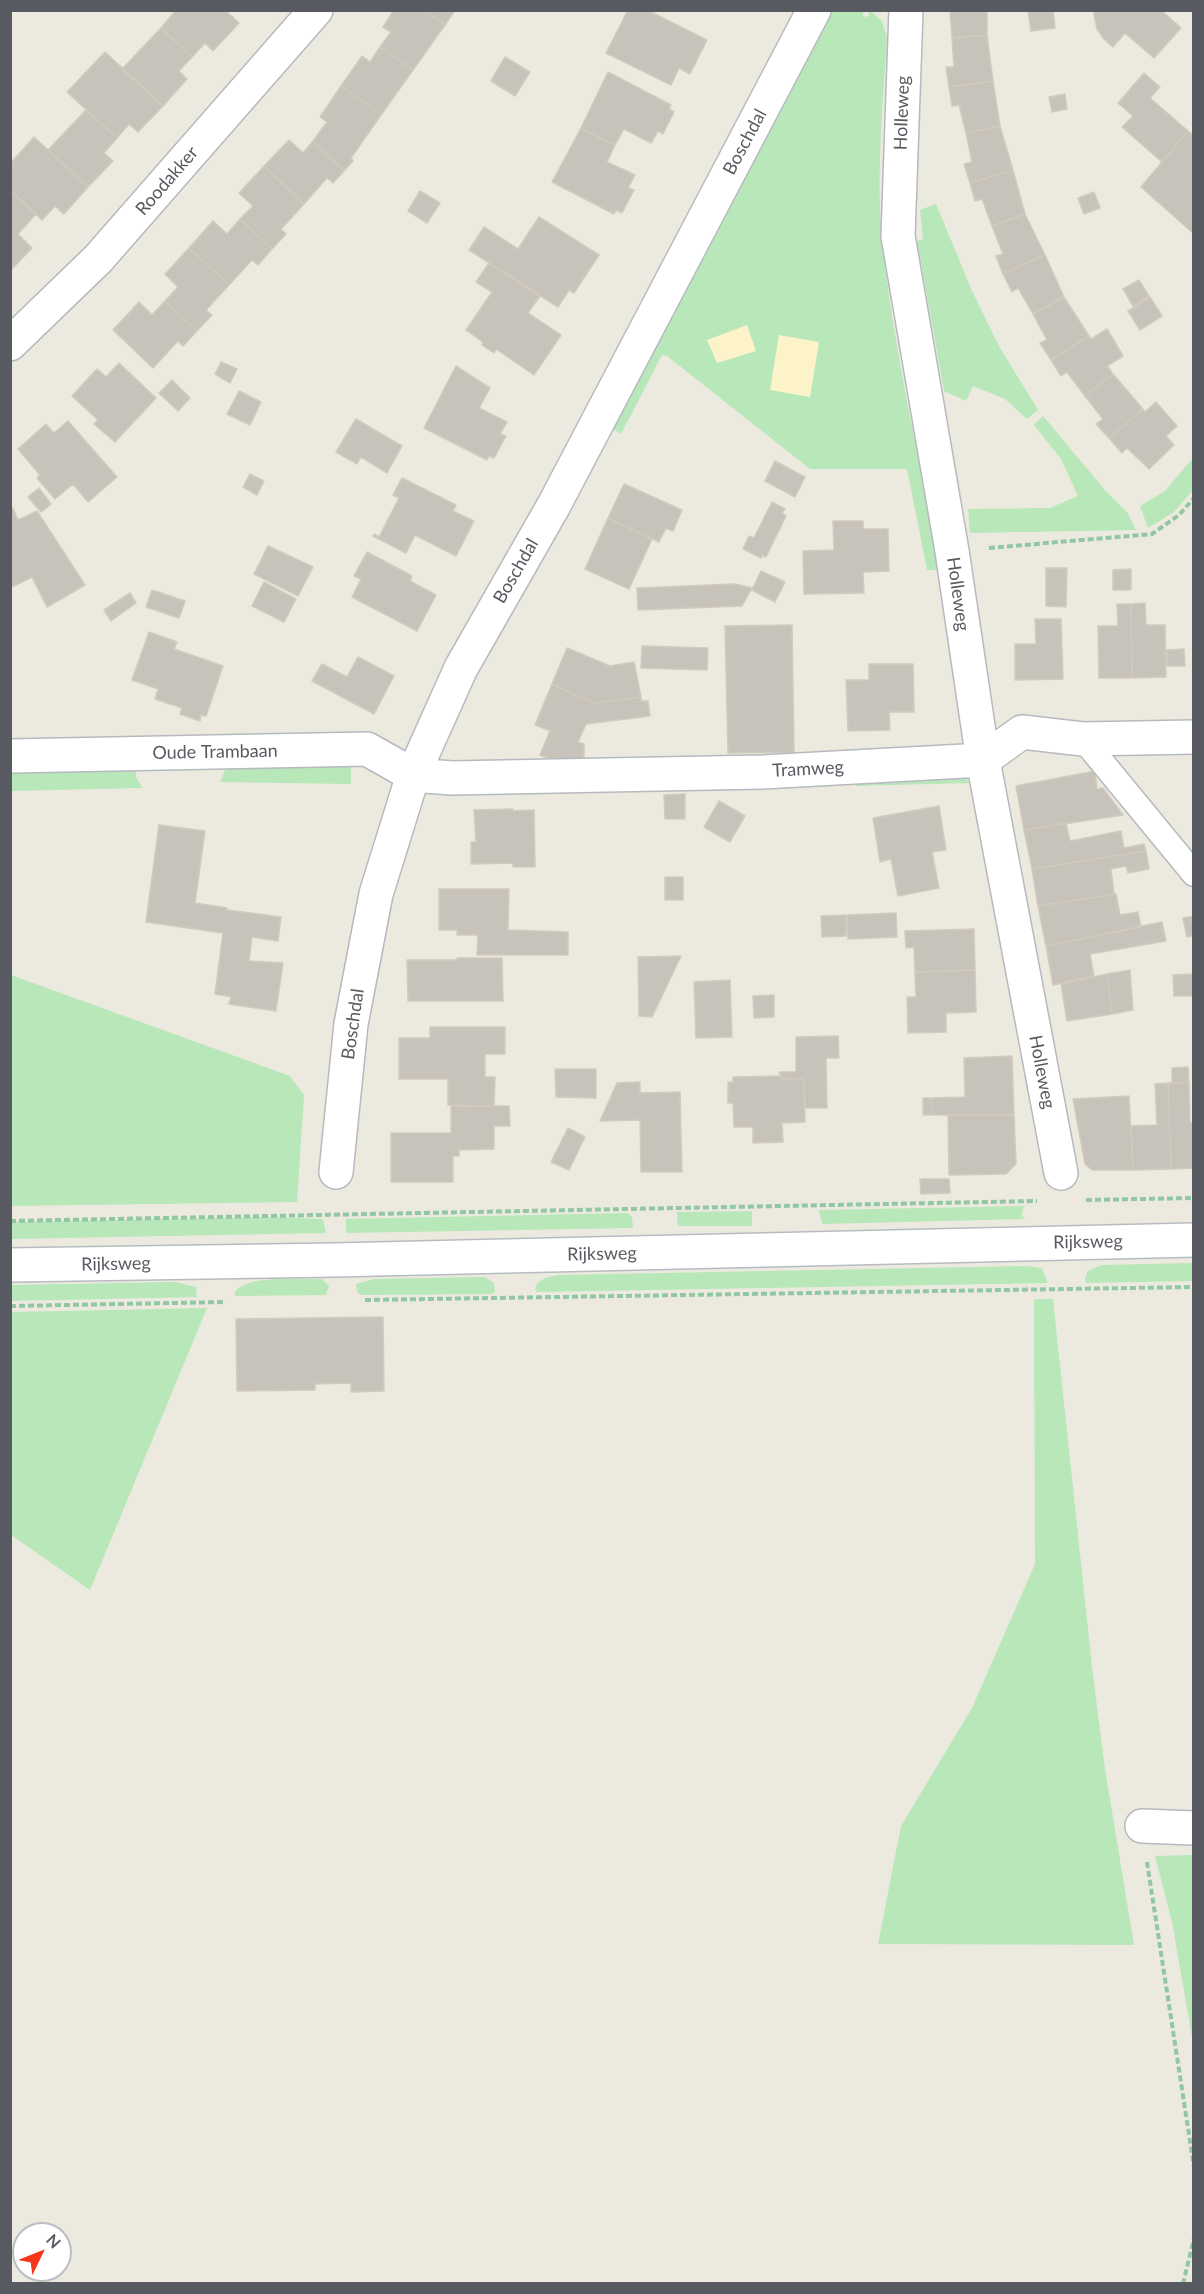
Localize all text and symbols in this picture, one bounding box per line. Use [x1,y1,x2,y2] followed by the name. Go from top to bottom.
[890,75,914,151] street label: Holleweg
[719,105,771,179] street label: Boschdal
[131,142,203,220] street label: Roodakker
[489,535,543,607] street label: Boschdal
[942,556,974,632] street label: Holleweg
[152,740,278,764] street label: Oude Trambaan
[772,756,844,782] street label: Tramweg
[337,987,369,1061] street label: Boschdal
[1024,1033,1060,1111] street label: Holleweg
[1053,1231,1123,1253] street label: Rijksweg
[567,1243,637,1265] street label: Rijksweg
[81,1253,151,1275] street label: Rijksweg
[12,2222,72,2282] north arrow
[43,2230,65,2252] text: N

